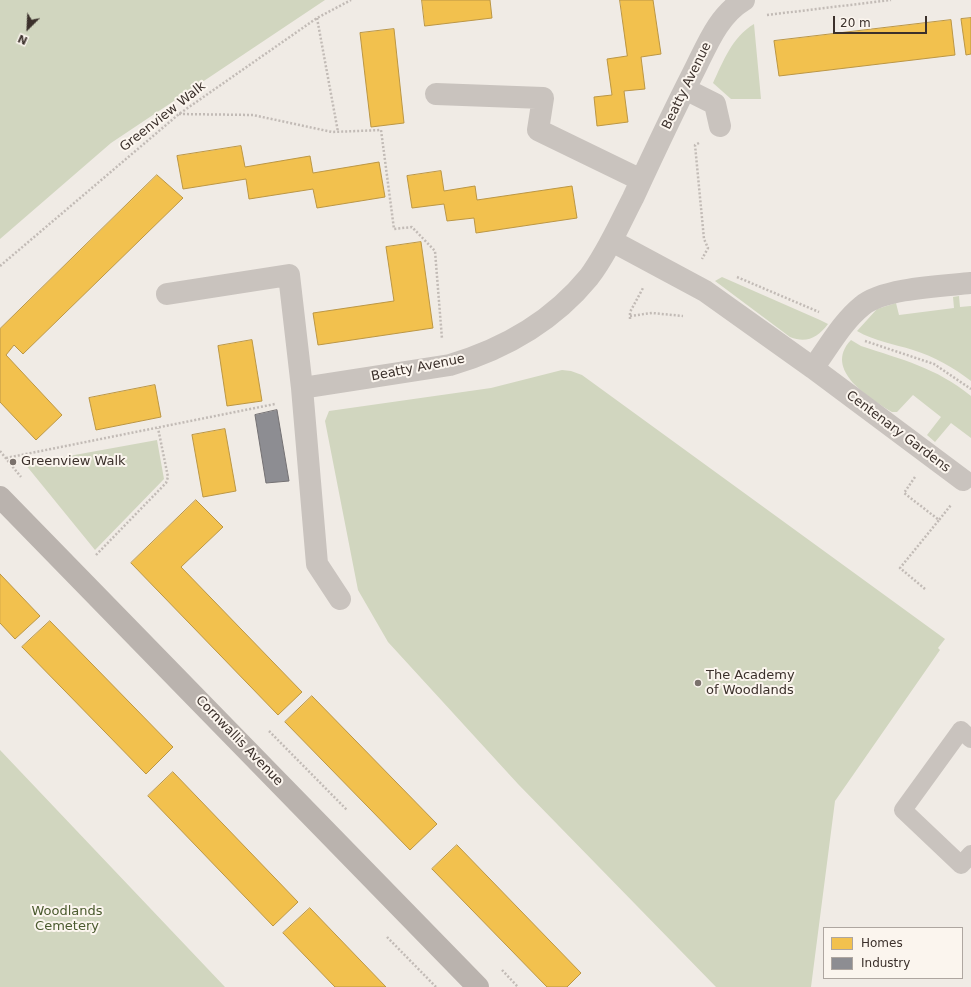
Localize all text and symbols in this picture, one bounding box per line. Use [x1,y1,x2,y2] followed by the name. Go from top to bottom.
[8,8,48,48] north arrow
[835,8,929,34] scale bar
[840,16,871,30] text: 20 m
[16,32,30,47] text: N
[659,40,715,132] street label: Beatty Avenue
[117,79,209,155] street label: Greenview Walk
[370,351,466,385] street label: Beatty Avenue
[843,388,953,476] street label: Centenary Gardens
[21,454,126,470] place label: Greenview Walk
[8,457,18,467] marker: Greenview Walk
[706,668,795,699] place label: The Academy of Woodlands
[693,678,703,688] marker: The Academy of Woodlands
[192,693,286,789] street label: Cornwallis Avenue
[31,904,103,935] park label: Woodlands Cemetery
[823,927,963,979] legend
[861,936,903,950] text: Homes
[861,956,910,970] text: Industry

